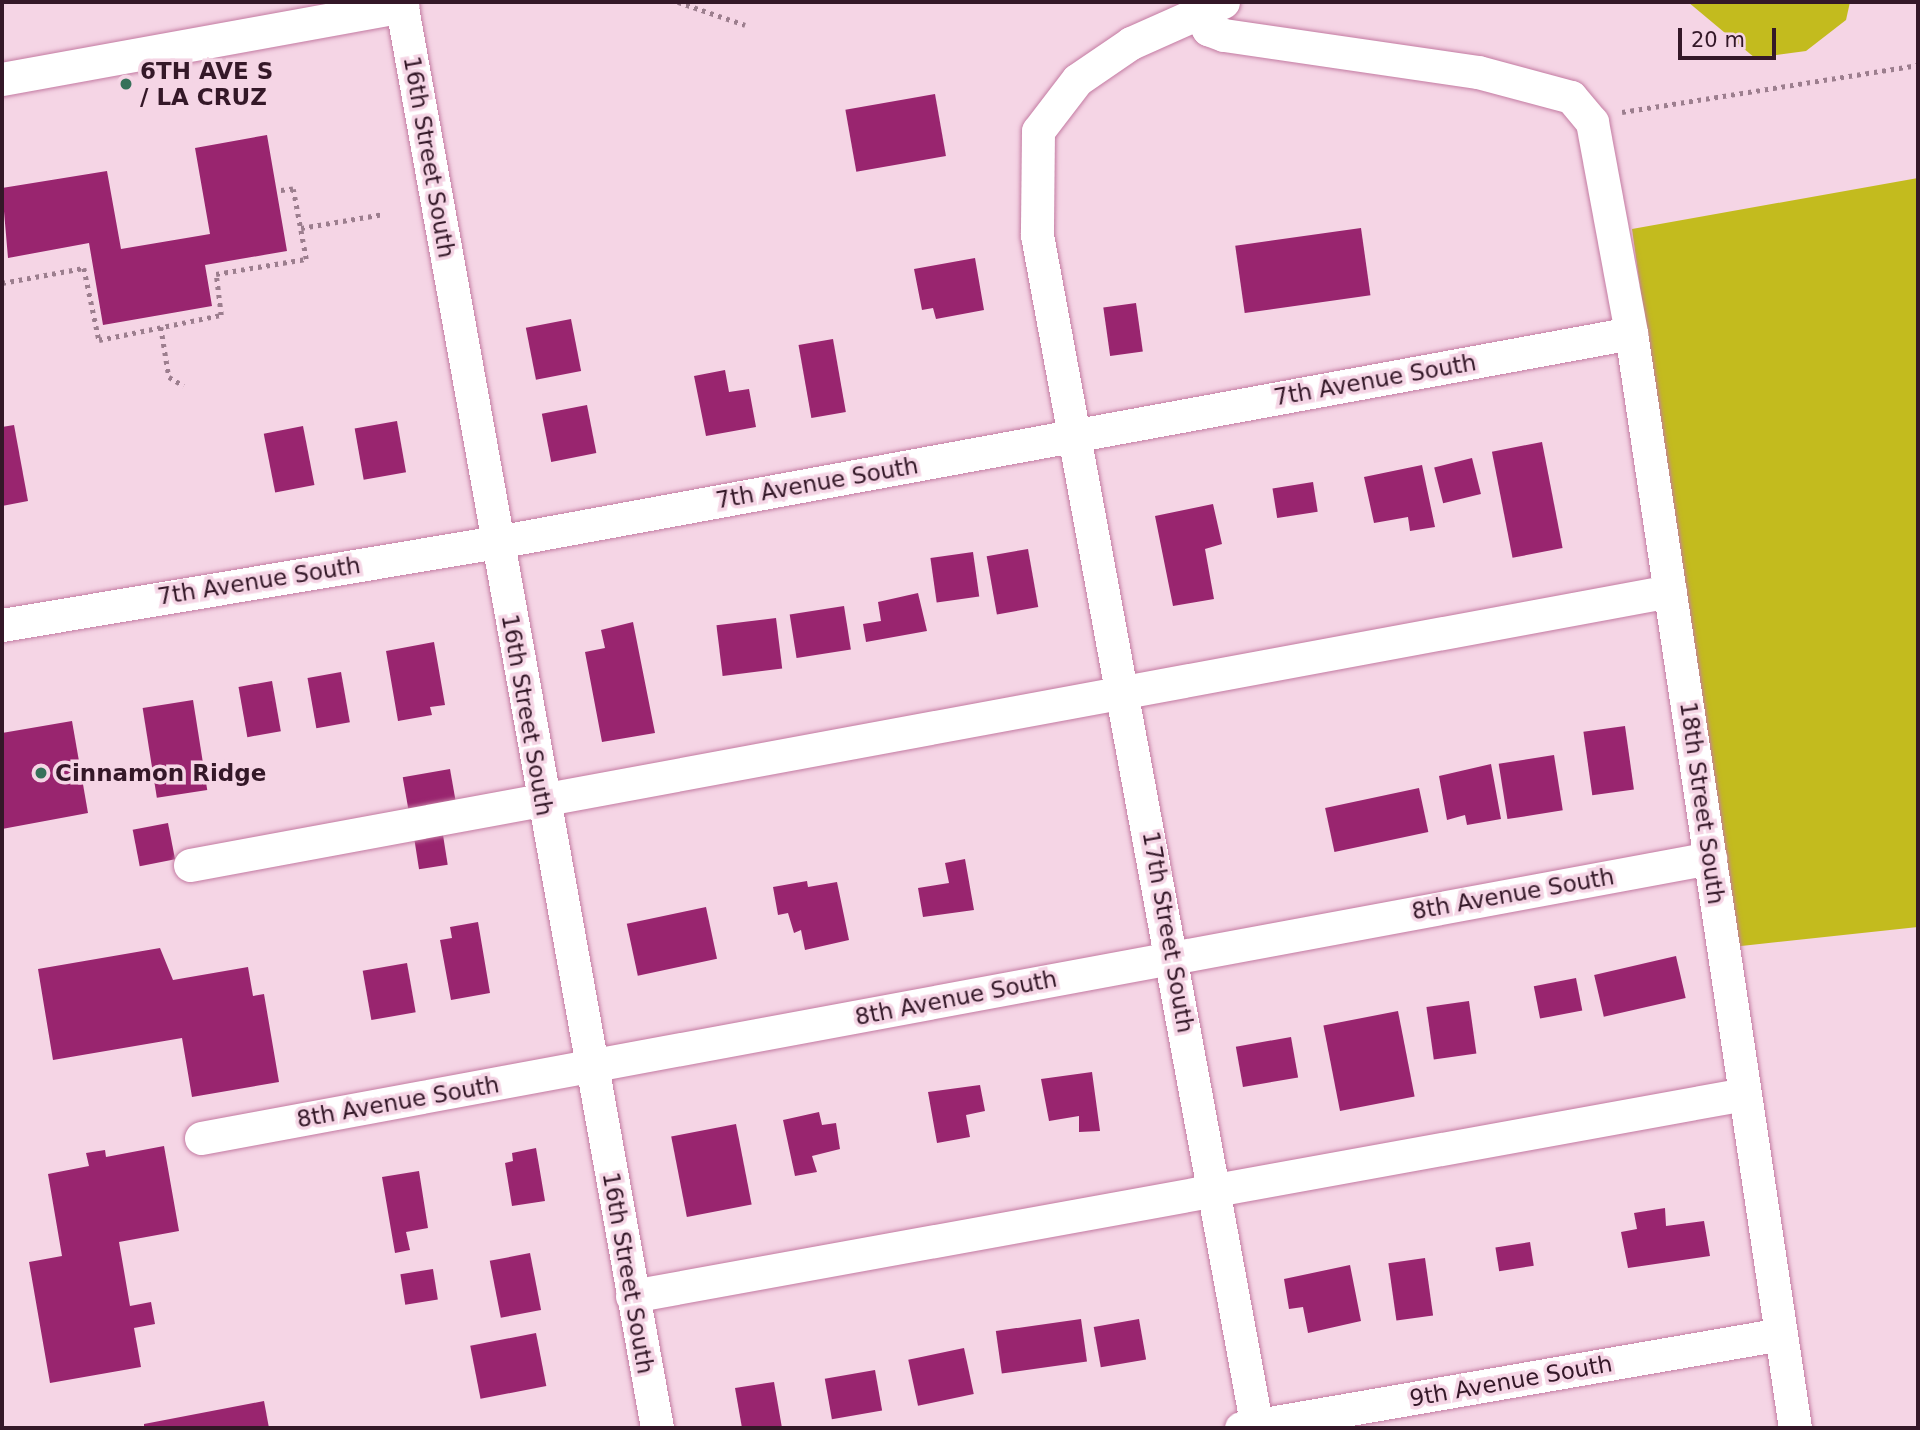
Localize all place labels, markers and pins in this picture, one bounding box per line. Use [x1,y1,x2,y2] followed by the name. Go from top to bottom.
[140,57,273,111] place label: 6TH AVE S / LA CRUZ
[118,76,134,92] marker: 6TH AVE S / LA CRUZ
[55,759,266,787] place label: Cinnamon Ridge
[33,765,49,781] marker: Cinnamon Ridge

